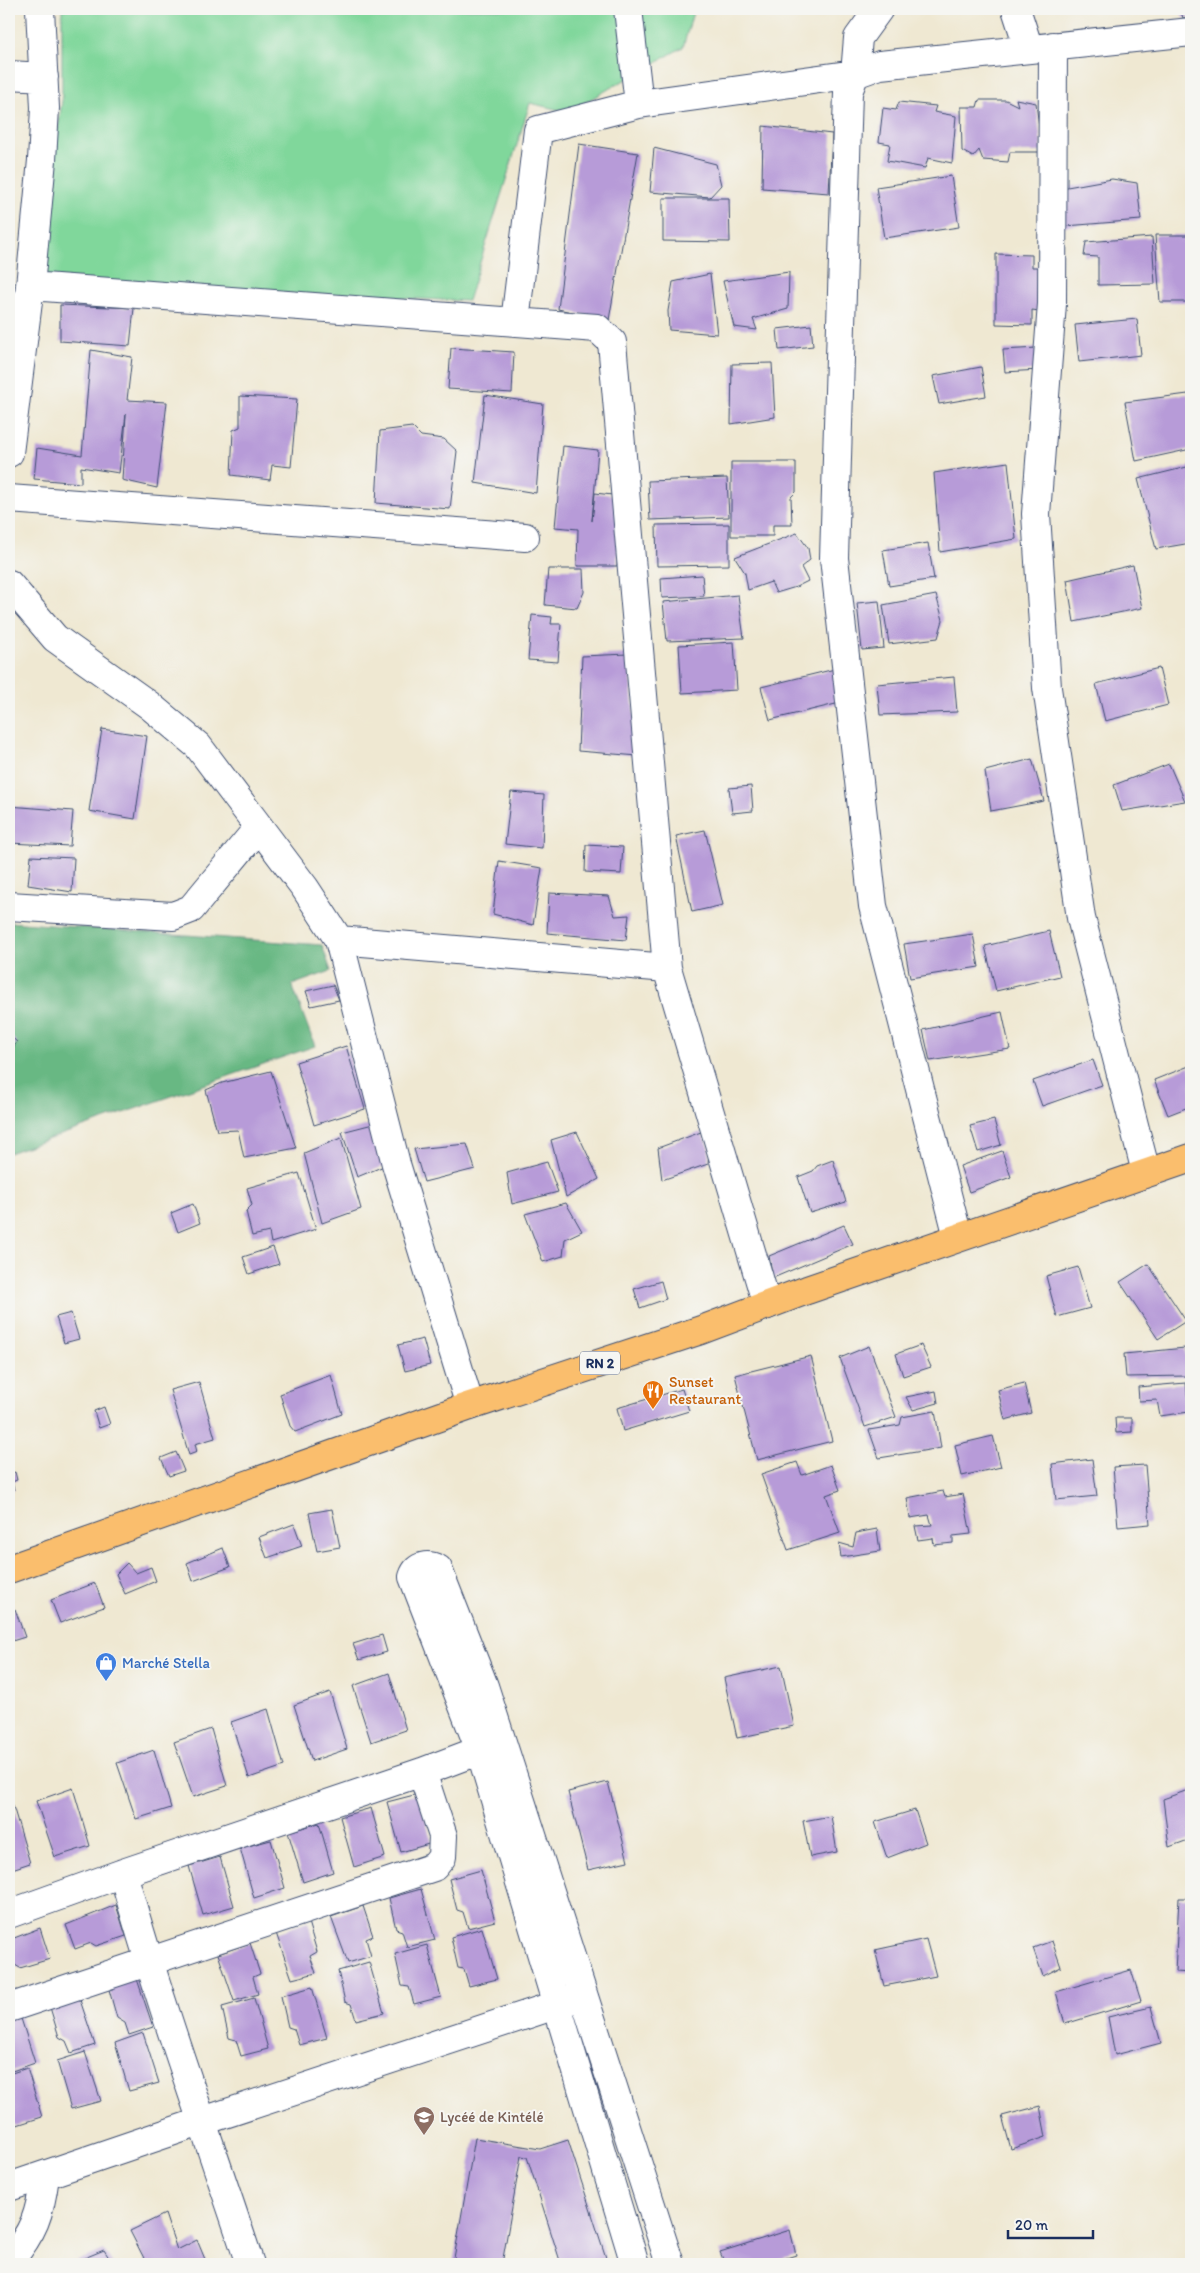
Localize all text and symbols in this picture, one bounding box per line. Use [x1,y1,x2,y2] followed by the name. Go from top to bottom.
[580,1352,620,1375] road number: RN 2
[669,1373,741,1408] place label: Sunset Restaurant
[641,1379,665,1410] restaurant icon: Sunset Restaurant
[94,1651,118,1682] shop icon: Marché Stella
[122,1654,211,1672] place label: Marché Stella
[412,2105,436,2136] school or university icon: Lycéé de Kintélé
[440,2108,544,2126] place label: Lycéé de Kintélé
[1008,2208,1092,2240] scale bar
[1015,2216,1049,2234] text: 20 m

